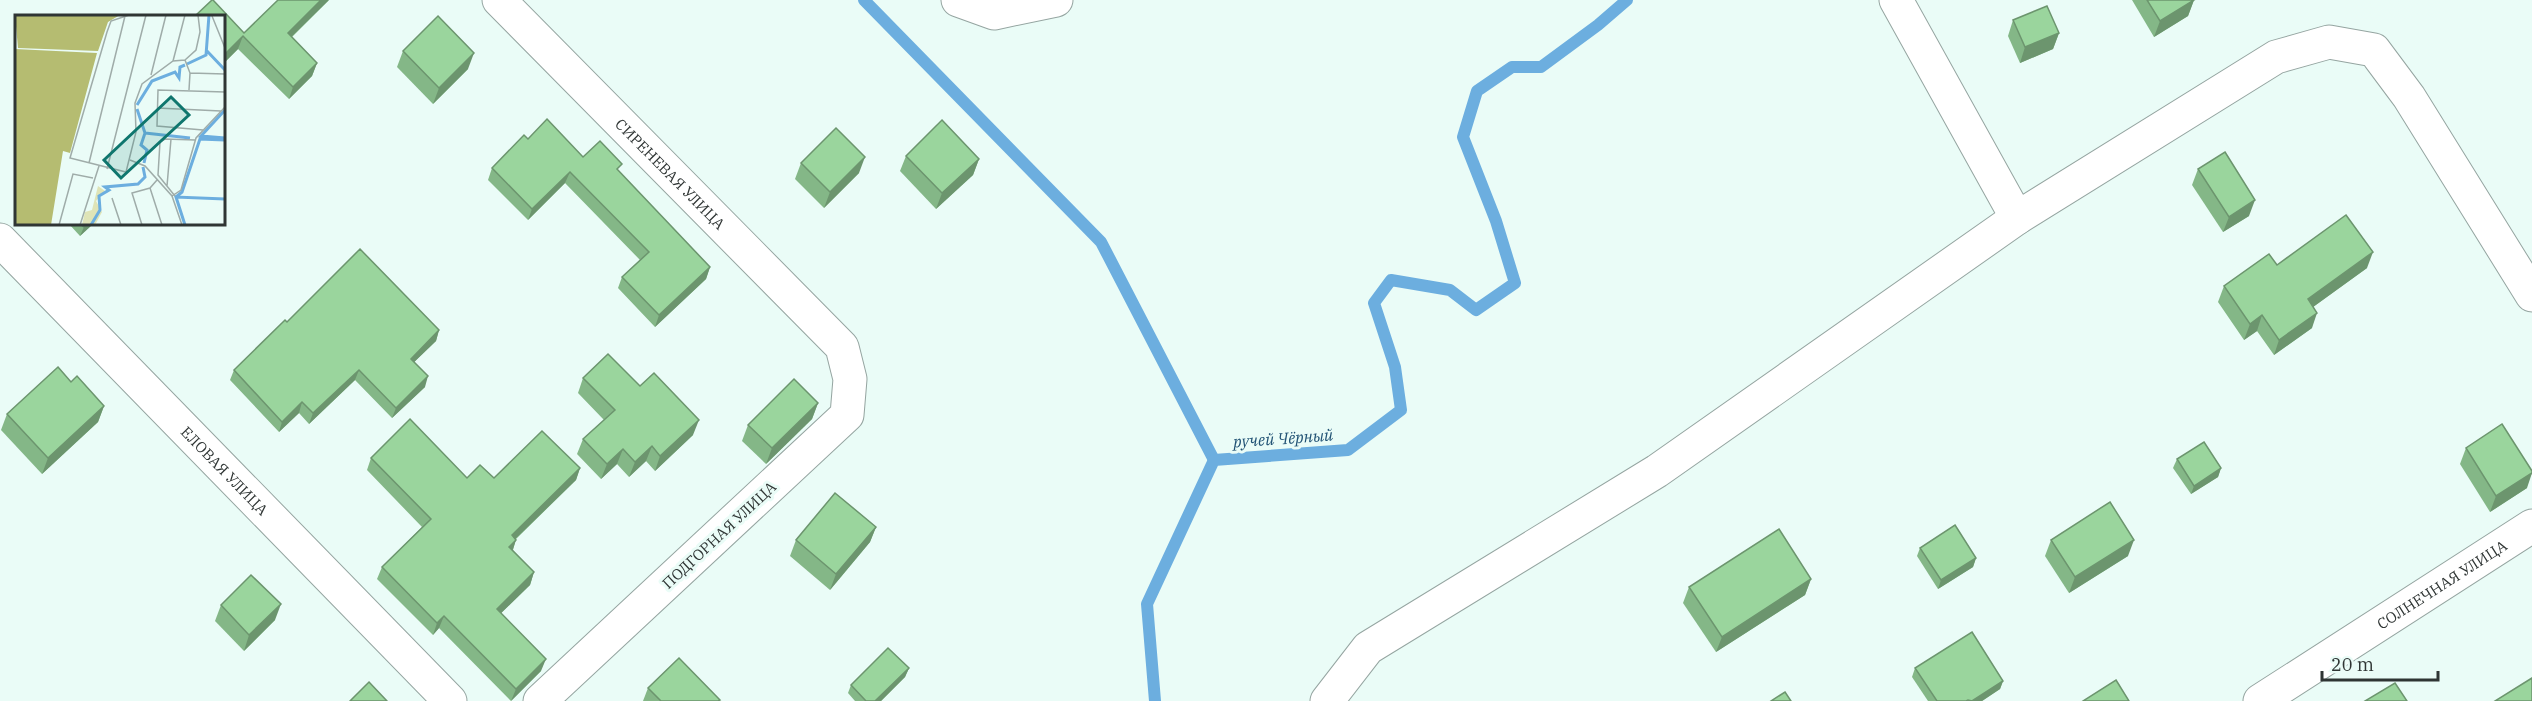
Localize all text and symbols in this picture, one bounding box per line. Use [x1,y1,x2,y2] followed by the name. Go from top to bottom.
[15,15,225,225] inset map
[612,114,730,233] street label: СИРЕНЕВАЯ УЛИЦА
[177,422,273,519] street label: ЕЛОВАЯ УЛИЦА
[1230,425,1334,452] water label: ручей Чёрный
[658,477,781,593] street label: ПОДГОРНАЯ УЛИЦА
[2373,535,2511,633] street label: СОЛНЕЧНАЯ УЛИЦА
[2322,644,2438,682] scale bar
[2331,653,2374,676] text: 20 m

